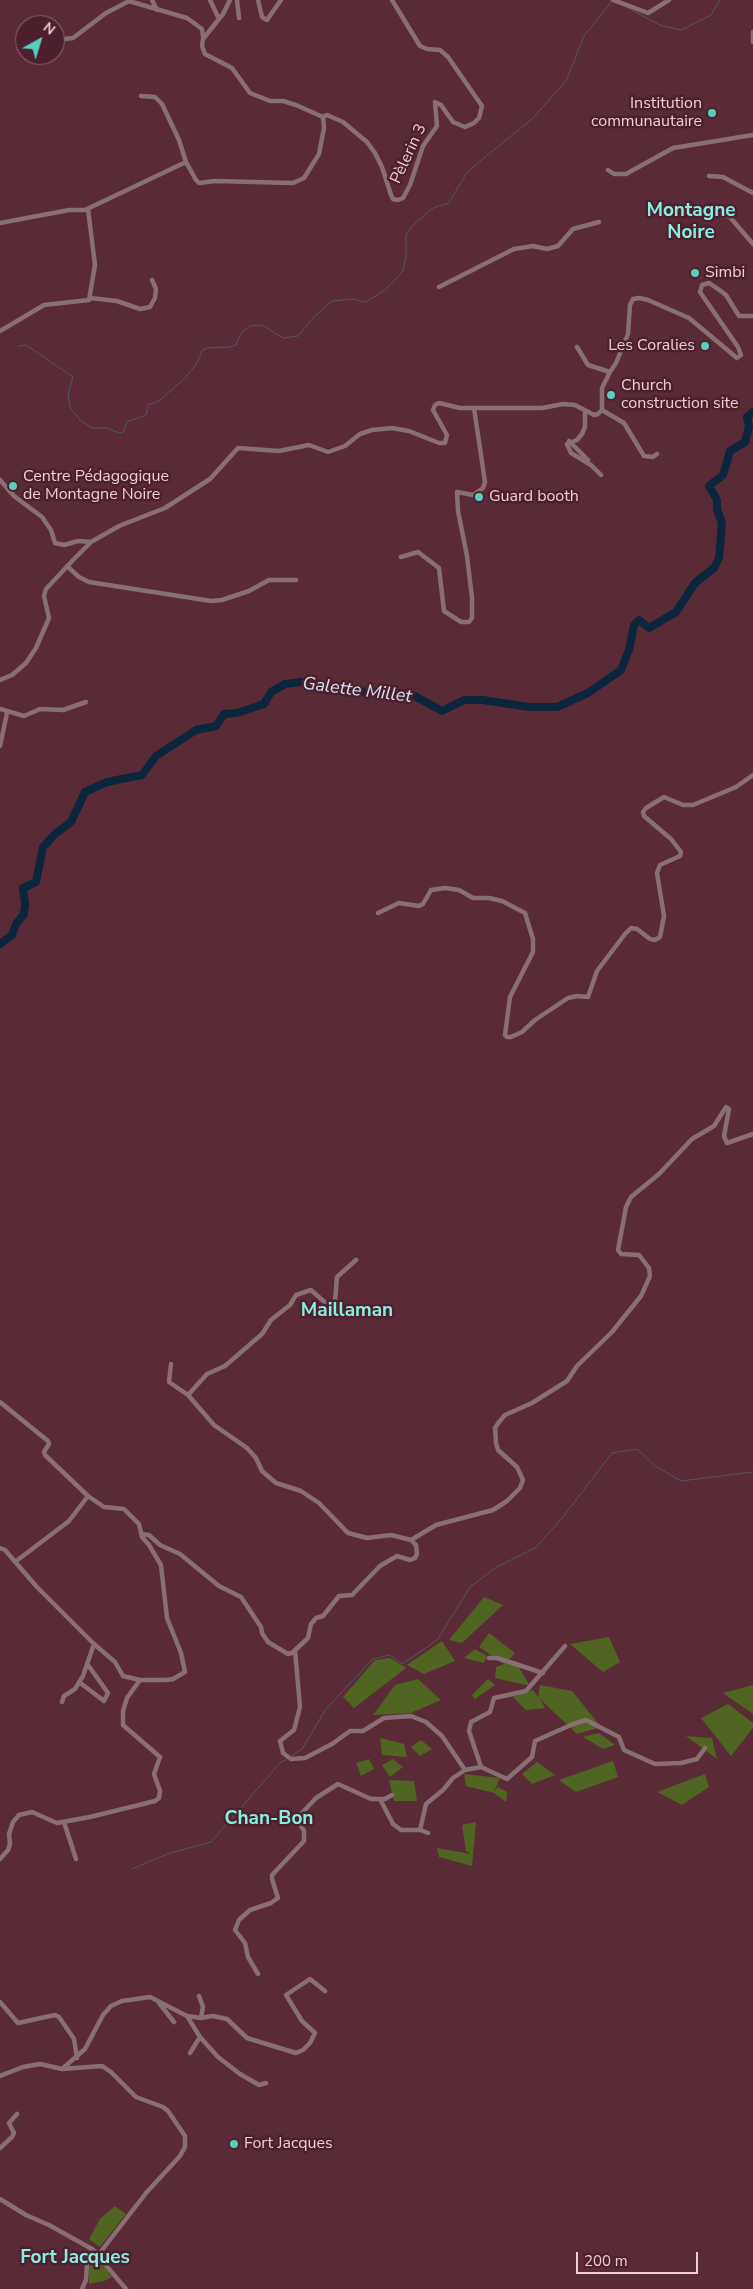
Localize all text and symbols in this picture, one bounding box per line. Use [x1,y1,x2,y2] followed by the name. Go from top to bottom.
[15,15,65,65] north arrow
[39,18,59,39] text: N
[591,94,702,132] place label: Institution communautaire
[706,107,718,119] marker: Institution communautaire
[387,121,431,187] street label: Pèlerin 3
[646,200,736,244] district label: Montagne Noire
[705,263,745,283] place label: Simbi
[689,267,701,279] marker: Simbi
[608,336,695,356] place label: Les Coralies
[699,340,711,352] marker: Les Coralies
[621,376,738,414] place label: Church construction site
[605,389,617,401] marker: Church construction site
[23,467,169,505] place label: Centre Pédagogique de Montagne Noire
[7,480,19,492] marker: Centre Pédagogique de Montagne Noire
[489,487,579,507] place label: Guard booth
[473,491,485,503] marker: Guard booth
[301,674,413,708] water label: Galette Millet
[301,1300,393,1322] district label: Maillaman
[225,1808,313,1830] district label: Chan-Bon
[244,2134,333,2154] place label: Fort Jacques
[228,2138,240,2150] marker: Fort Jacques
[578,2242,700,2274] scale bar
[20,2247,130,2269] district label: Fort Jacques
[584,2251,628,2271] text: 200 m

